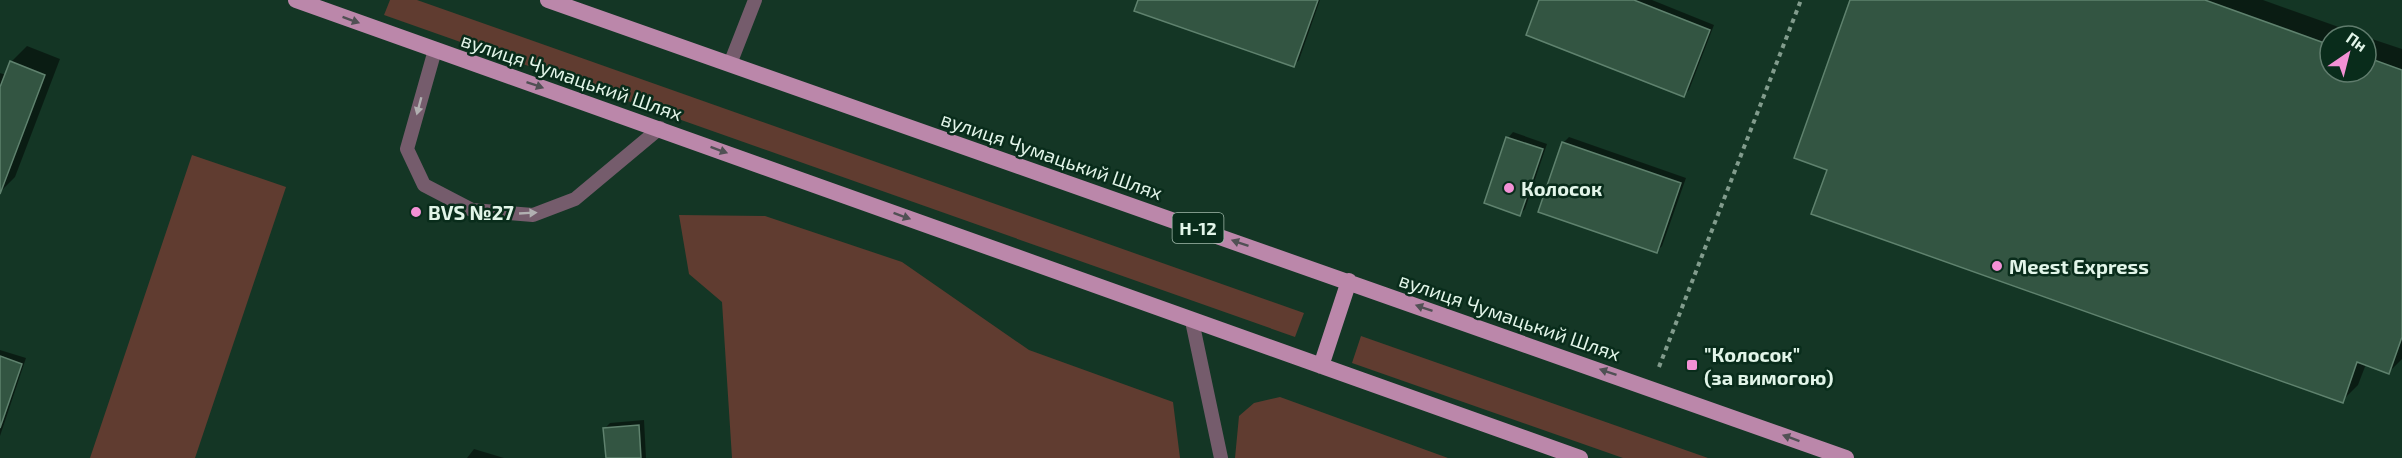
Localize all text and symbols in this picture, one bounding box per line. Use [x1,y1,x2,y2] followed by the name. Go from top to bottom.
[342,15,360,25] one-way arrow
[2318,24,2378,84] north arrow
[458,27,686,126] street label: вулиця Чумацький Шлях
[2343,28,2371,55] text: Пн
[526,80,544,90] one-way arrow
[414,97,423,115] one-way arrow
[938,106,1166,205] street label: вулиця Чумацький Шлях
[710,145,728,155] one-way arrow
[1521,176,1602,200] place label: Колосок
[1502,181,1516,195] marker: Колосок
[428,200,514,224] place label: BVS №27
[409,205,423,219] marker: BVS №27
[519,209,538,218] one-way arrow
[893,211,911,221] one-way arrow
[1172,213,1224,243] road number: Н-12
[1230,238,1248,248] one-way arrow
[2009,254,2149,278] place label: Meest Express
[1990,259,2004,273] marker: Meest Express
[1396,267,1624,366] street label: вулиця Чумацький Шлях
[1414,302,1432,312] one-way arrow
[1704,342,1834,389] place label: "Колосок" (за вимогою)
[1685,358,1699,372] marker: "Колосок" (за вимогою)
[1598,367,1616,377] one-way arrow
[1782,433,1800,443] one-way arrow

